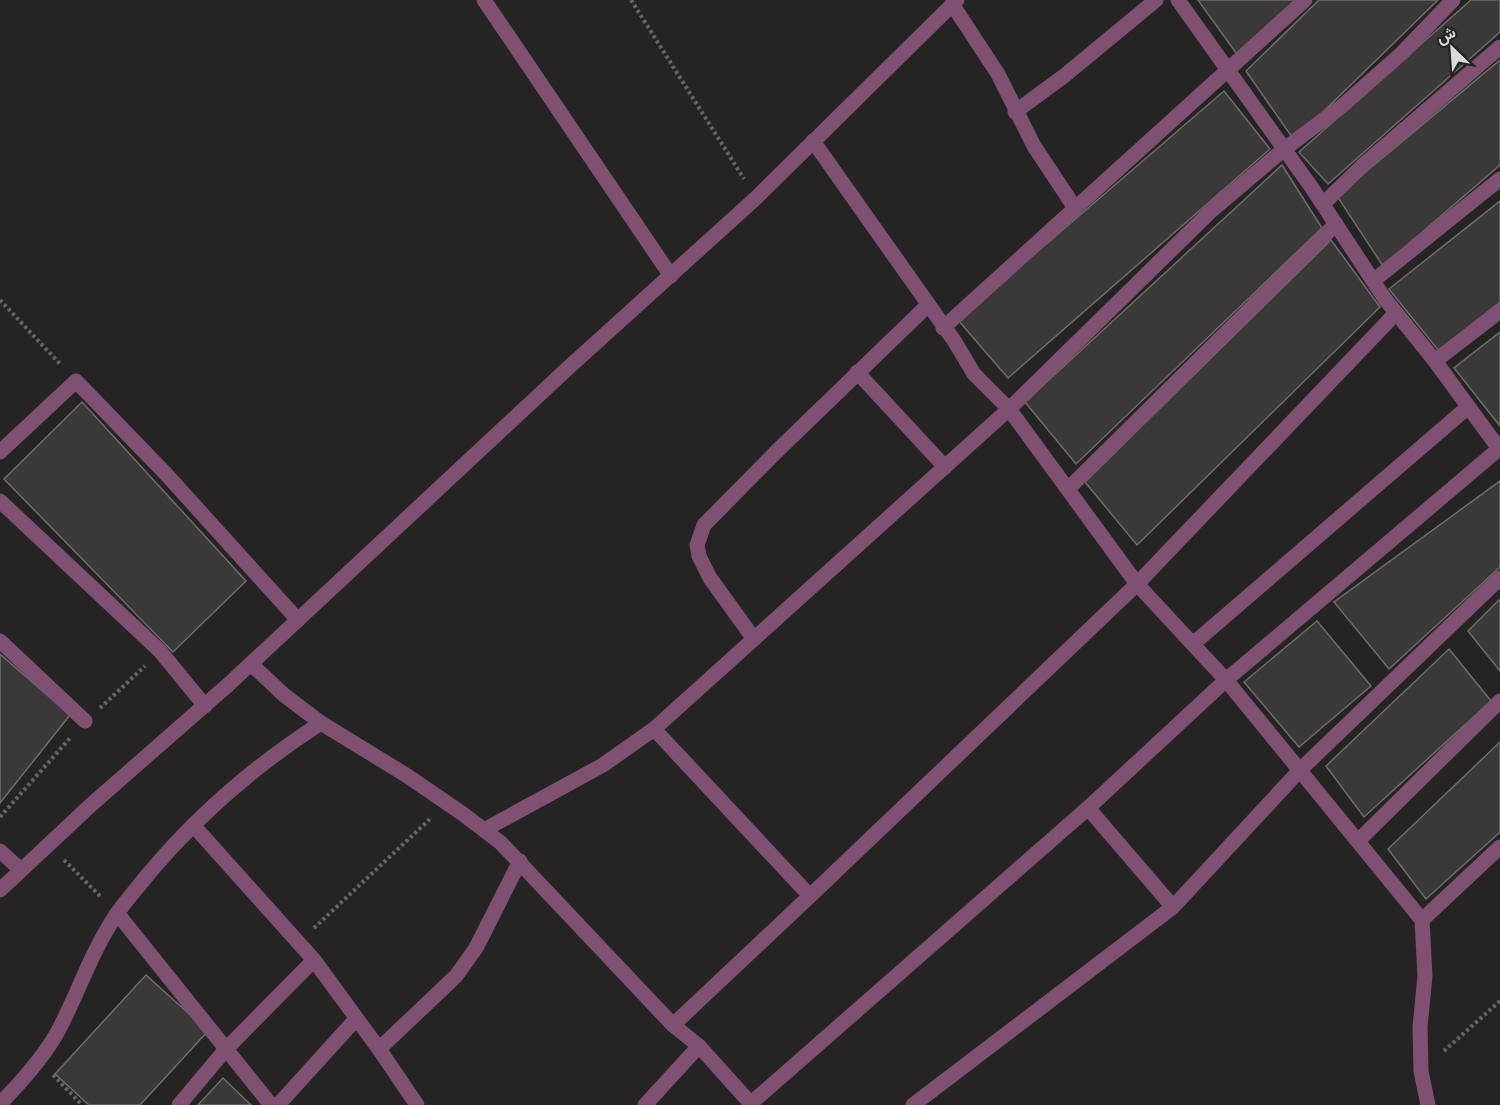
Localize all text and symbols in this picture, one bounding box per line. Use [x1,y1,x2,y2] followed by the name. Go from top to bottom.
[1422,18,1482,78] north arrow
[1433,21,1459,48] text: ش

